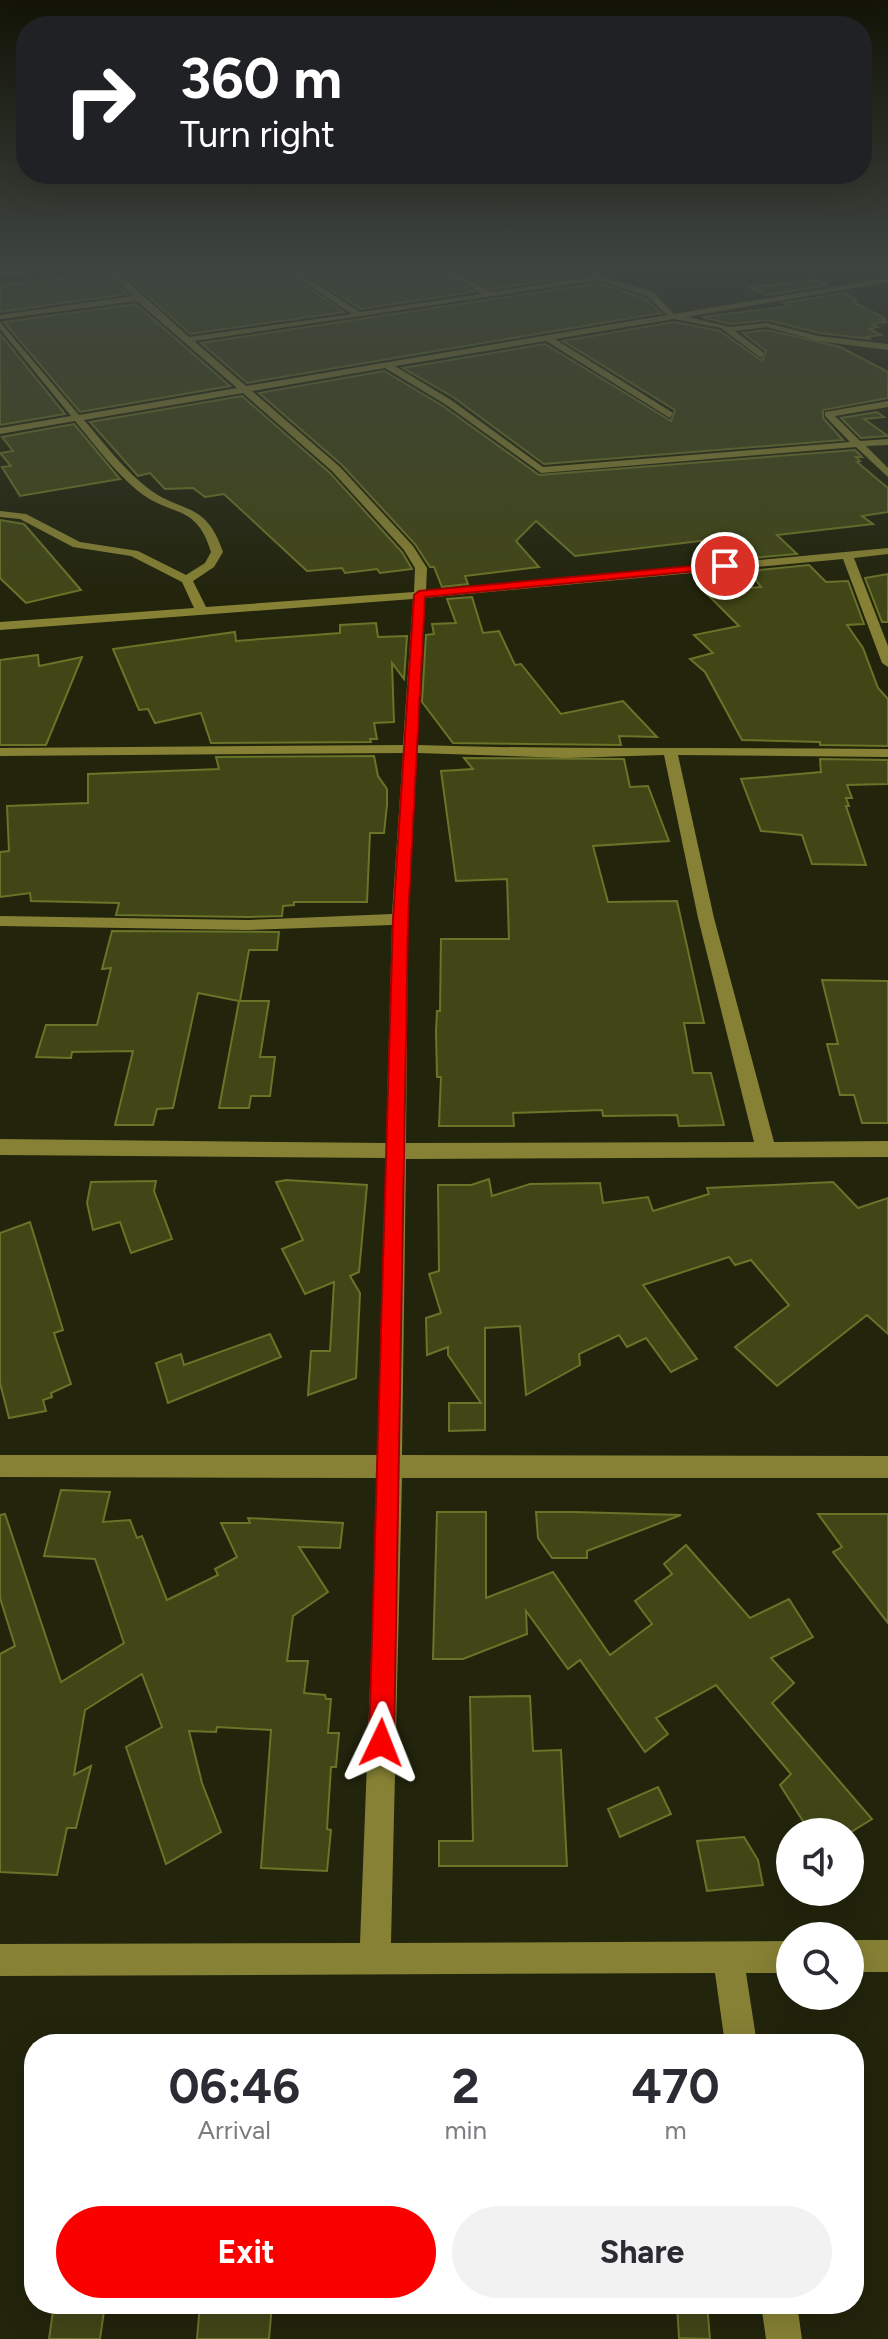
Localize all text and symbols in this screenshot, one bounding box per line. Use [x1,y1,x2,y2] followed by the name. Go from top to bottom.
[180,45,342,112] text: 360 m
[48,48,152,152] icon: right
[180,113,335,156] text: Turn right
[691,532,759,600] pin
[703,544,747,588] icon: arrive
[339,1701,423,1785] position arrow
[776,1818,864,2010] map controls
[776,1818,864,1906] button: sound
[776,1922,864,2010] button: search
[168,2057,300,2115] text: 06:46
[452,2057,480,2115] text: 2
[631,2057,720,2115] text: 470
[197,2114,271,2146] text: Arrival
[444,2114,487,2146] text: min
[664,2114,687,2146] text: m
[56,2206,436,2298] button: Exit
[452,2206,832,2298] button: Share

